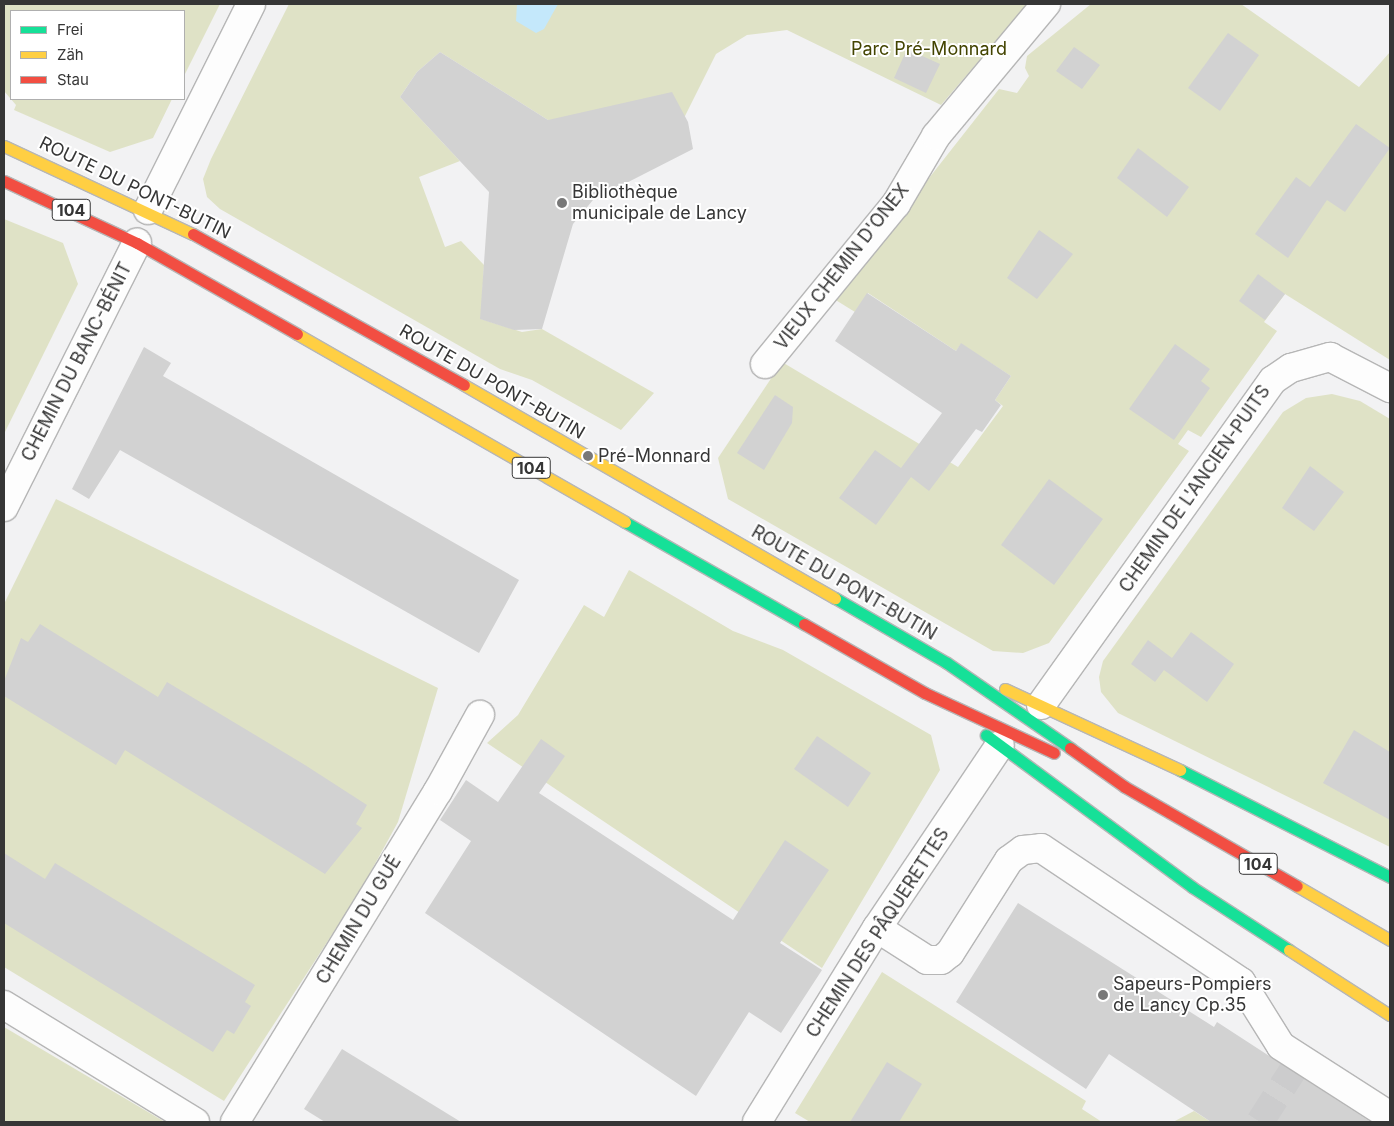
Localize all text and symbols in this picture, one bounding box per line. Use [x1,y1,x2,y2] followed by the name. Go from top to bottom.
[10,10,185,100] legend
[57,20,83,39] text: Frei
[851,38,1007,60] park label: Parc Pré-Monnard
[57,45,84,64] text: Zäh
[57,70,89,89] text: Stau
[36,132,234,244] street label: ROUTE DU PONT-BUTIN
[770,180,914,354] street label: VIEUX CHEMIN D'ONEX
[572,182,747,224] place label: Bibliothèque municipale de Lancy
[51,196,91,224] road number: 104
[556,197,568,209] marker: Bibliothèque municipale de Lancy
[17,259,137,465] street label: CHEMIN DU BANC-BÉNIT
[396,320,588,444] street label: ROUTE DU PONT-BUTIN
[1115,381,1275,597] street label: CHEMIN DE L'ANCIEN-PUITS
[598,445,711,467] place label: Pré-Monnard
[582,450,594,462] marker: Pré-Monnard
[511,454,551,482] road number: 104
[748,521,940,645] street label: ROUTE DU PONT-BUTIN
[802,824,954,1042] street label: CHEMIN DES PÂQUERETTES
[1238,851,1278,878] road number: 104
[312,852,406,988] street label: CHEMIN DU GUÉ
[1113,974,1271,1016] place label: Sapeurs-Pompiers de Lancy Cp.35
[1097,989,1109,1001] marker: Sapeurs-Pompiers de Lancy Cp.35

